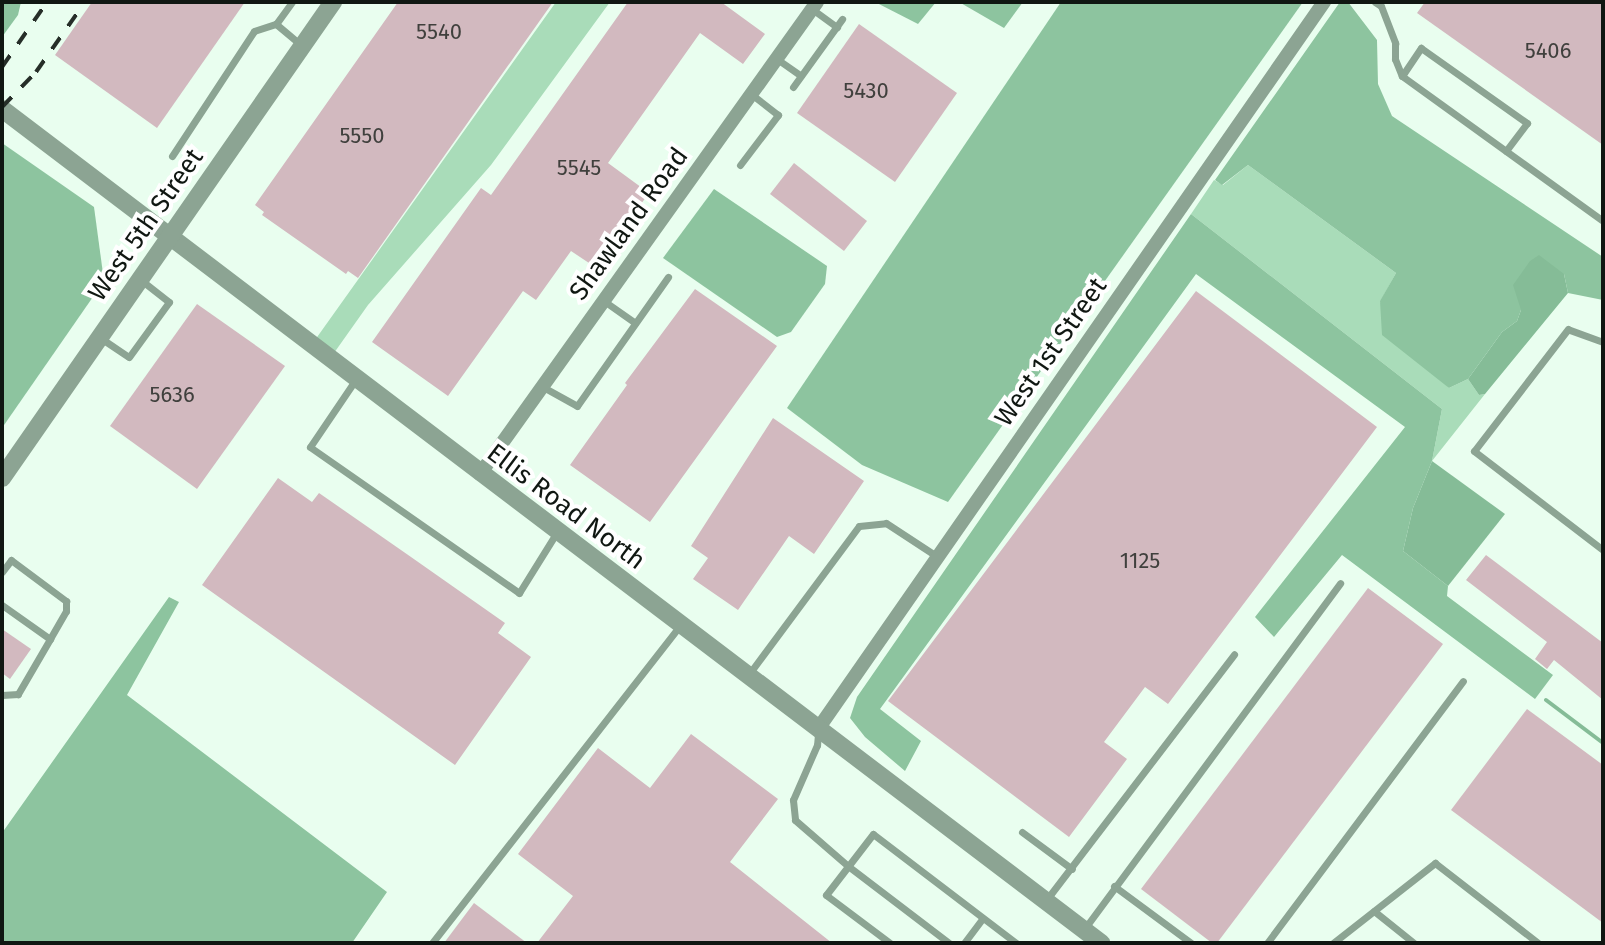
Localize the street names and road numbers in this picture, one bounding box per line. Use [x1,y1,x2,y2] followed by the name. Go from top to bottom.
[563,141,695,307] street label: Shawland Road
[82,143,210,307] street label: West 5th Street
[988,272,1114,432] street label: West 1st Street
[481,437,651,577] street label: Ellis Road North

